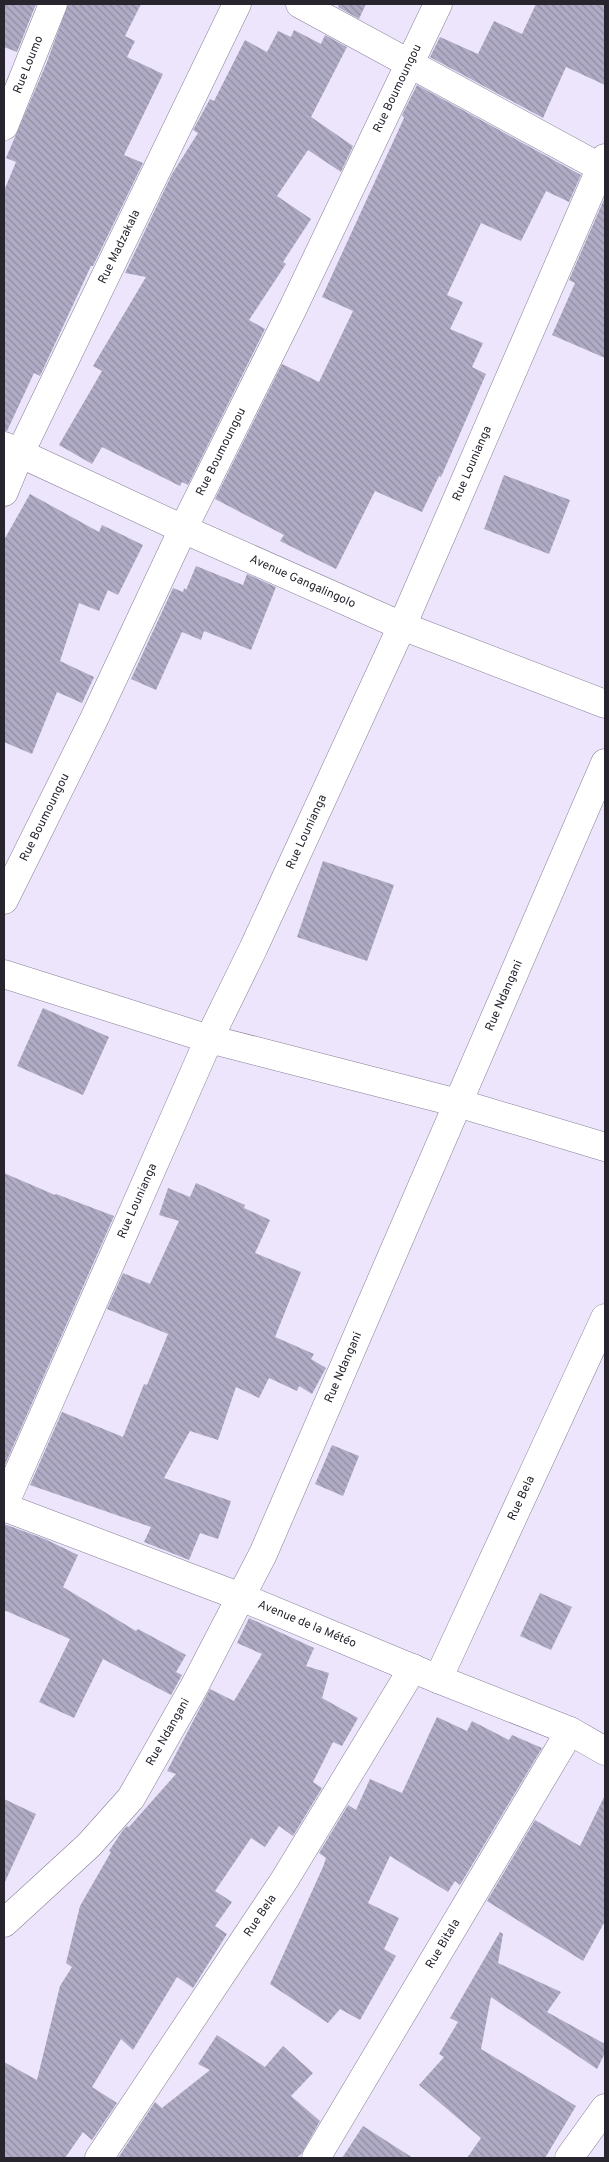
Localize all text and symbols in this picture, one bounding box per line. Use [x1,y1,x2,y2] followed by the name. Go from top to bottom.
[10,33,48,96] street label: Rue Loumo
[370,42,426,135] street label: Rue Boumoungou
[95,207,144,287] street label: Rue Madzakala
[193,405,250,499] street label: Rue Boumoungou
[449,424,496,504] street label: Rue Lounianga
[247,551,358,612] street label: Avenue Gangalingolo
[16,771,74,864] street label: Rue Boumoungou
[283,792,331,872] street label: Rue Lounianga
[482,958,527,1034] street label: Rue Ndangani
[114,1161,161,1241] street label: Rue Lounianga
[321,1330,366,1405] street label: Rue Ndangani
[504,1473,539,1523] street label: Rue Bela
[255,1597,359,1652] street label: Avenue de la Météo
[143,1695,194,1769] street label: Rue Ndangani
[241,1892,280,1940] street label: Rue Bela
[422,1916,464,1972] street label: Rue Bitala

